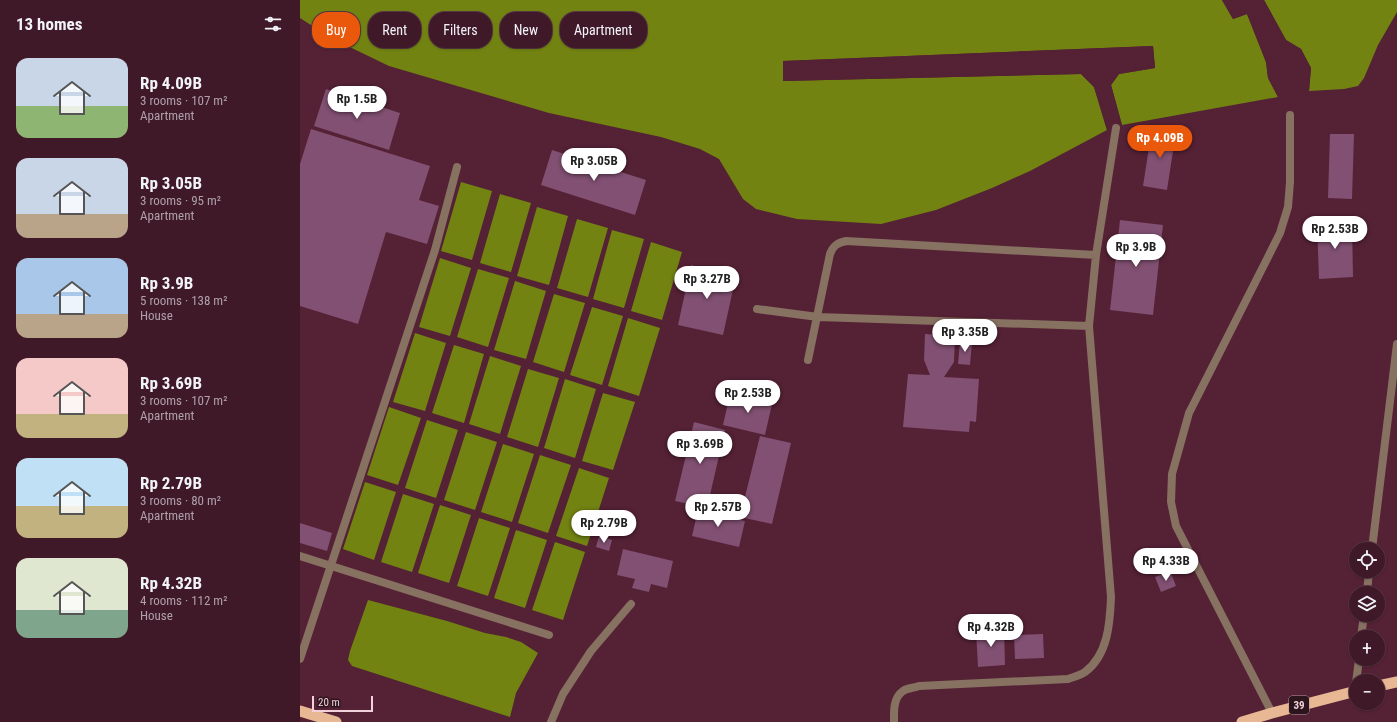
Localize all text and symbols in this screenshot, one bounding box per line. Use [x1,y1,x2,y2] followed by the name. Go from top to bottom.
[312,12,360,48] chip: Buy
[368,12,421,48] chip: Rent
[429,12,492,48] chip: Filters
[500,12,552,48] chip: New
[560,12,647,48] chip: Apartment
[262,13,284,35] icon: filters
[16,14,82,34] text: 13 homes
[140,73,202,93] text: Rp 4.09B
[48,74,96,122] icon: home
[320,86,394,120] pin: Rp 1.5B
[337,91,377,106] text: Rp 1.5B
[140,93,227,108] text: 3 rooms · 107 m²
[140,108,194,123] text: Apartment
[1119,125,1201,159] pin: Rp 4.09B
[1136,130,1184,145] text: Rp 4.09B
[553,148,635,182] pin: Rp 3.05B
[570,153,618,168] text: Rp 3.05B
[140,173,202,193] text: Rp 3.05B
[48,174,96,222] icon: home
[140,193,221,208] text: 3 rooms · 95 m²
[140,208,194,223] text: Apartment
[1294,216,1376,250] pin: Rp 2.53B
[1311,221,1359,236] text: Rp 2.53B
[1099,234,1173,268] pin: Rp 3.9B
[1116,239,1156,254] text: Rp 3.9B
[666,266,748,300] pin: Rp 3.27B
[683,271,731,286] text: Rp 3.27B
[140,273,193,293] text: Rp 3.9B
[48,274,96,322] icon: home
[140,293,227,308] text: 5 rooms · 138 m²
[140,308,173,323] text: House
[924,319,1006,353] pin: Rp 3.35B
[941,324,989,339] text: Rp 3.35B
[140,373,202,393] text: Rp 3.69B
[48,374,96,422] icon: home
[707,380,789,414] pin: Rp 2.53B
[724,385,772,400] text: Rp 2.53B
[140,393,227,408] text: 3 rooms · 107 m²
[140,408,194,423] text: Apartment
[659,431,741,465] pin: Rp 3.69B
[676,436,724,451] text: Rp 3.69B
[140,473,202,493] text: Rp 2.79B
[48,474,96,522] icon: home
[140,493,221,508] text: 3 rooms · 80 m²
[677,494,759,528] pin: Rp 2.57B
[694,499,742,514] text: Rp 2.57B
[140,508,194,523] text: Apartment
[563,510,645,544] pin: Rp 2.79B
[580,515,628,530] text: Rp 2.79B
[1349,542,1385,710] map controls
[1349,542,1385,578] button: locate
[1125,548,1207,582] pin: Rp 4.33B
[1142,553,1190,568] text: Rp 4.33B
[140,573,202,593] text: Rp 4.32B
[48,574,96,622] icon: home
[1349,586,1385,622] button: layers
[140,593,227,608] text: 4 rooms · 112 m²
[140,608,173,623] text: House
[950,614,1032,648] pin: Rp 4.32B
[967,619,1015,634] text: Rp 4.32B
[1349,630,1385,666] button: +
[1349,674,1385,710] button: −
[312,694,373,713] scale bar
[318,696,340,709] text: 20 m
[1289,696,1309,714] road number: 39

